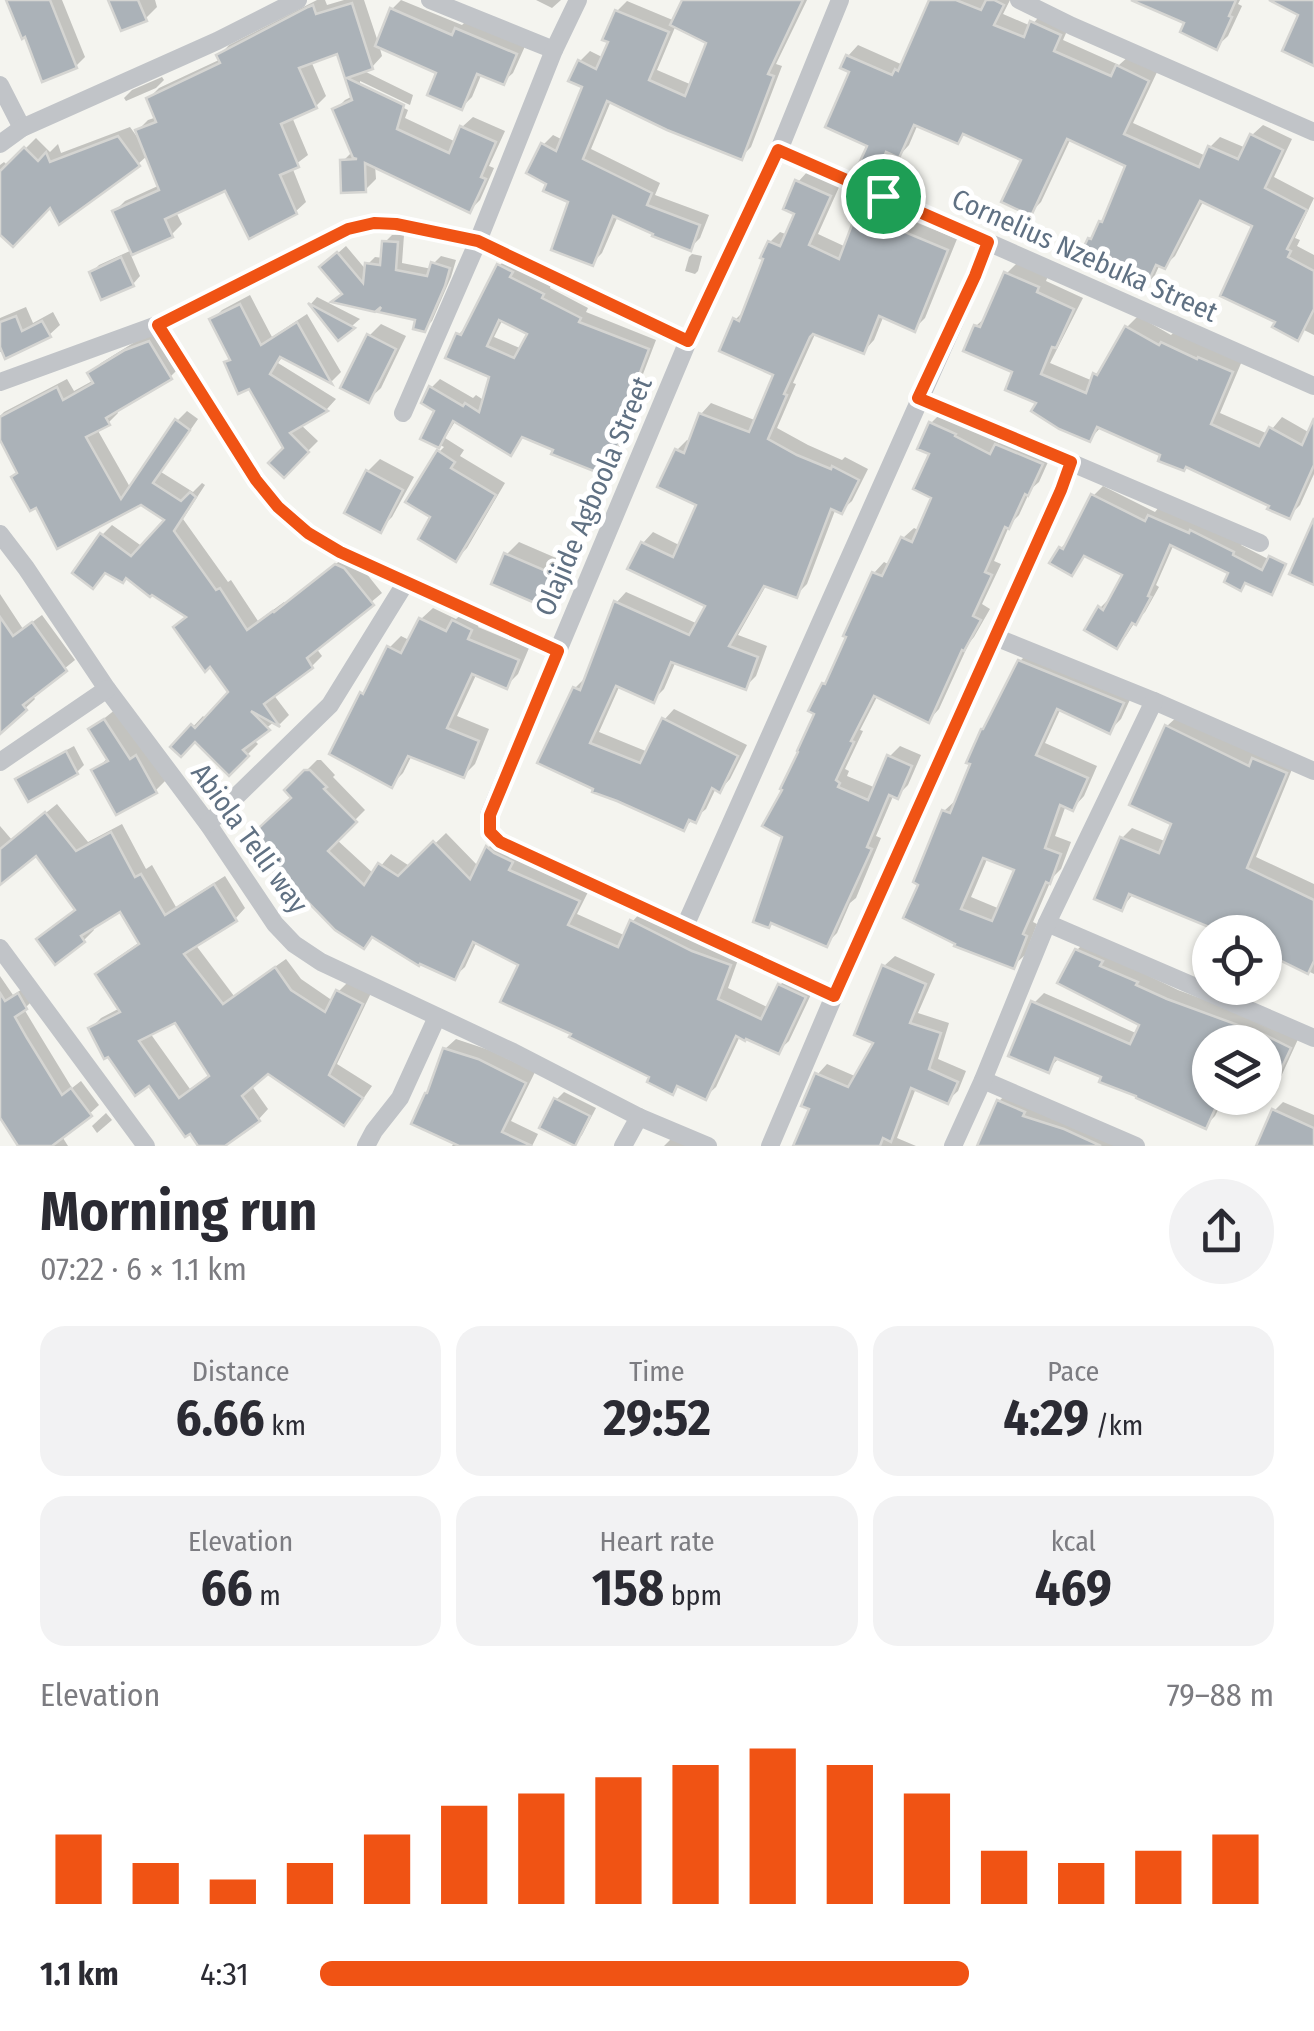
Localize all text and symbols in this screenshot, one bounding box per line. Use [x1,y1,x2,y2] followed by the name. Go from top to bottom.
[841,154,926,239] pin
[856,169,911,224] icon: arrive
[947,182,1224,329] street label: Cornelius Nzebuka Street
[528,371,659,621] street label: Olajide Agboola Street
[184,757,315,920] street label: Abiola Telli way
[1192,915,1282,1115] map controls
[1192,915,1282,1005] button: locate
[1192,1025,1282,1115] button: layers
[40,1179,317,1245] text: Morning run
[1169,1179,1274,1284] button: share
[40,1250,247,1288] text: 07:22 · 6 × 1.1 km
[192,1355,290,1388] text: Distance
[629,1355,685,1388] text: Time
[1047,1355,1099,1388] text: Pace
[175,1388,265,1448] text: 6.66
[603,1388,711,1448] text: 29:52
[1003,1388,1089,1448] text: 4:29
[265,1409,306,1442] text: km
[1089,1409,1143,1442] text: /km
[188,1525,293,1558] text: Elevation
[600,1525,714,1558] text: Heart rate
[1051,1525,1096,1558] text: kcal
[200,1558,253,1618] text: 66
[592,1558,664,1618] text: 158
[1035,1558,1112,1618] text: 469
[253,1579,281,1612] text: m
[664,1579,722,1612] text: bpm
[40,1676,160,1714] text: Elevation
[1167,1676,1274,1714] text: 79–88 m
[40,1955,119,1993] text: 1.1 km
[200,1955,249,1993] text: 4:31

